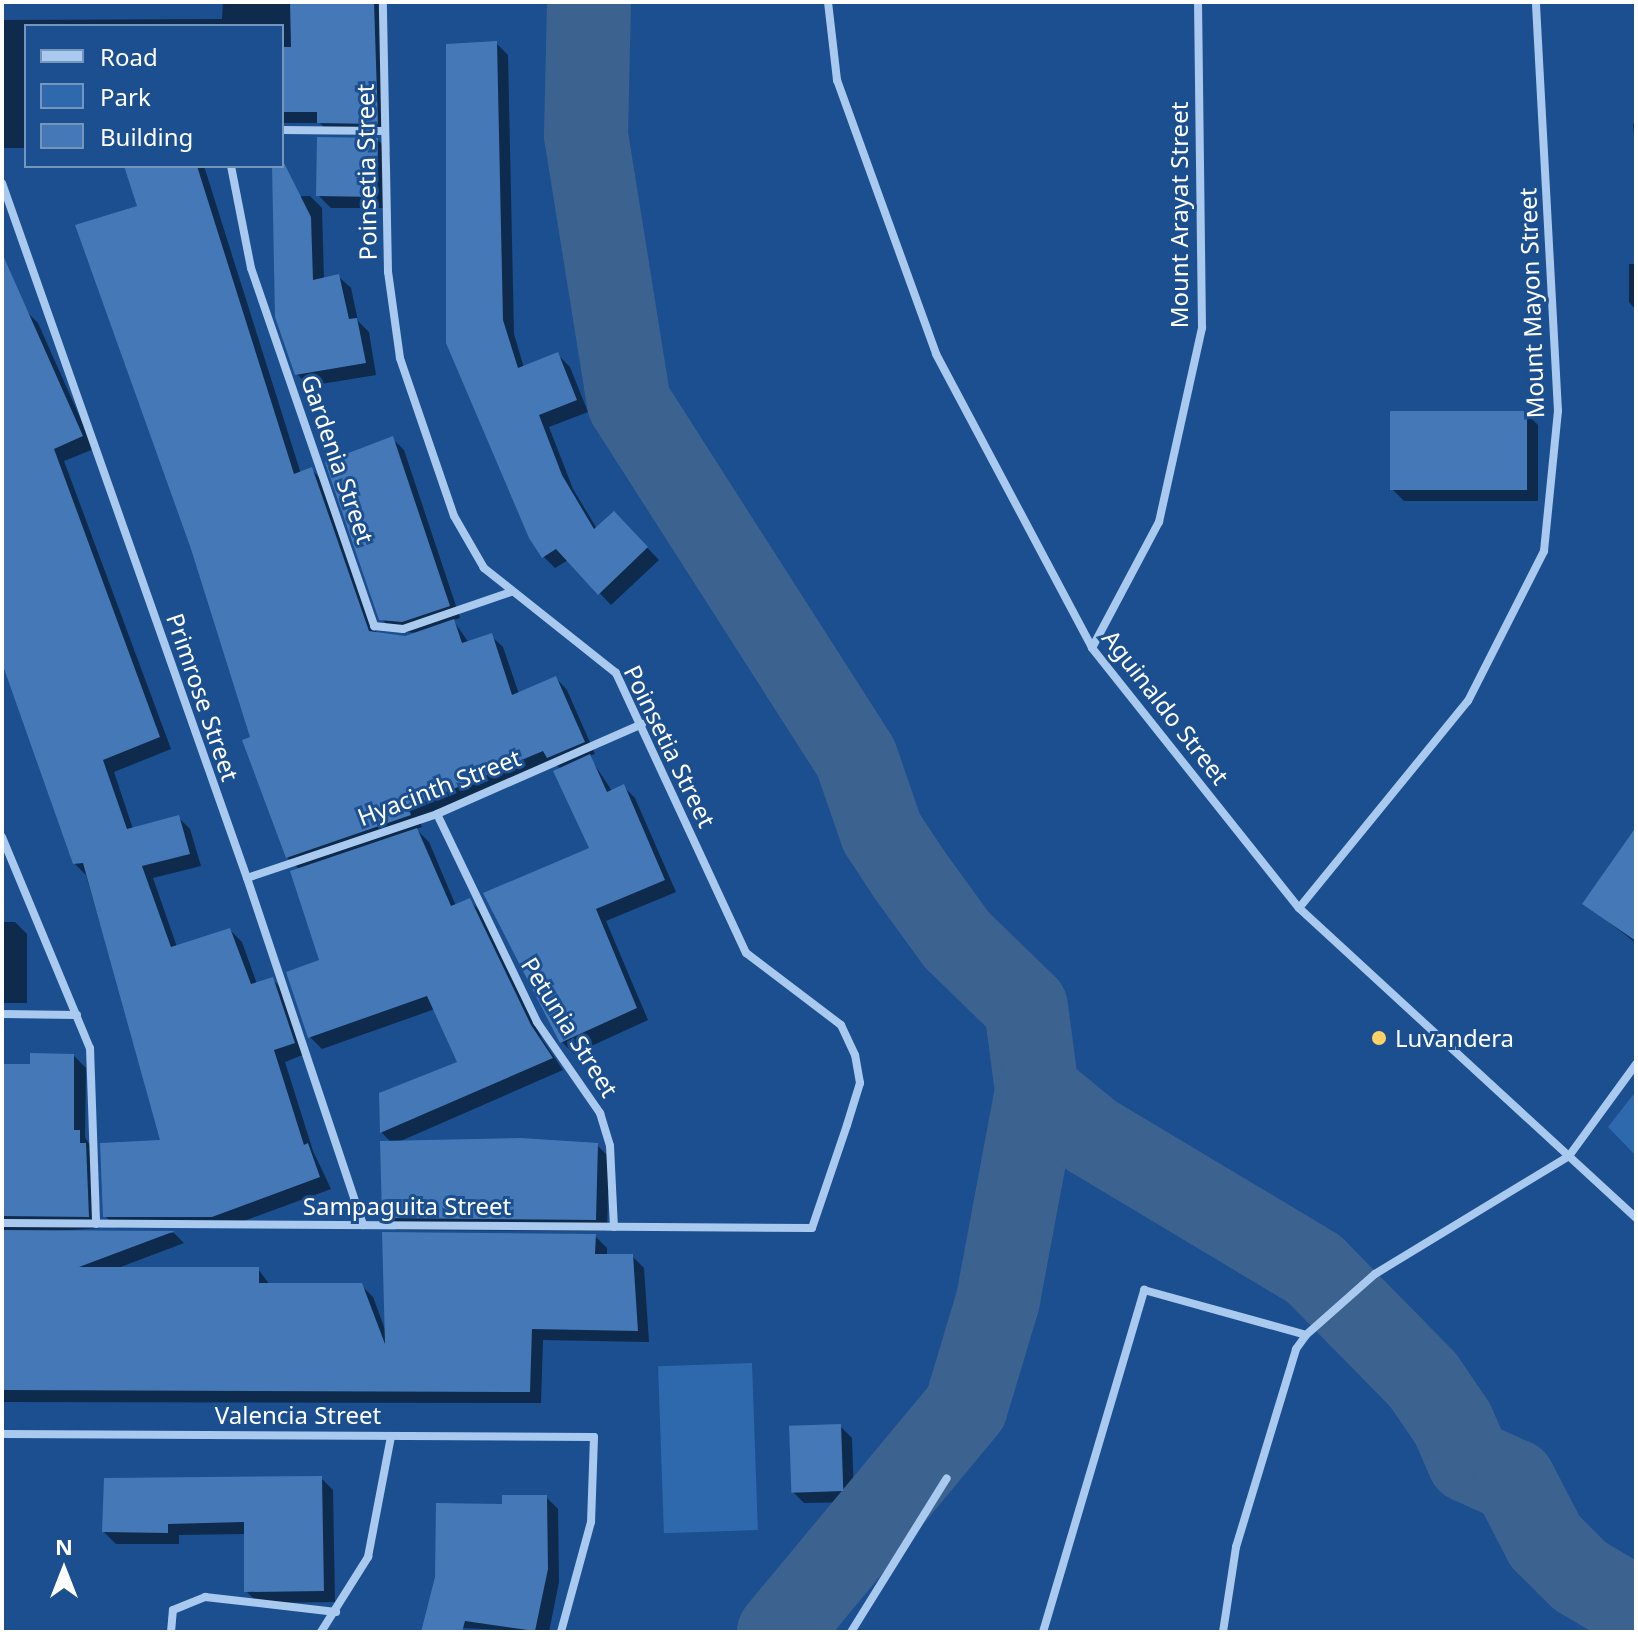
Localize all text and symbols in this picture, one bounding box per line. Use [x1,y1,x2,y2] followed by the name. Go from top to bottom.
[24,24,284,168] legend
[100,40,158,73] text: Road
[100,80,151,113] text: Park
[350,83,382,261] street label: Poinsetia Street
[1165,102,1193,328] street label: Mount Arayat Street
[100,120,193,153] text: Building
[1513,187,1549,419] street label: Mount Mayon Street
[296,371,380,547] street label: Gardenia Street
[161,609,245,785] street label: Primrose Street
[1097,624,1235,790] street label: Aguinaldo Street
[618,660,722,832] street label: Poinsetia Street
[353,743,525,831] street label: Hyacinth Street
[516,952,624,1102] street label: Petunia Street
[1395,1024,1514,1052] place label: Luvandera
[1370,1029,1388,1047] marker: Luvandera
[303,1192,511,1220] street label: Sampaguita Street
[215,1401,381,1429] street label: Valencia Street
[24,1530,104,1610] north arrow
[55,1531,73,1561] text: N

